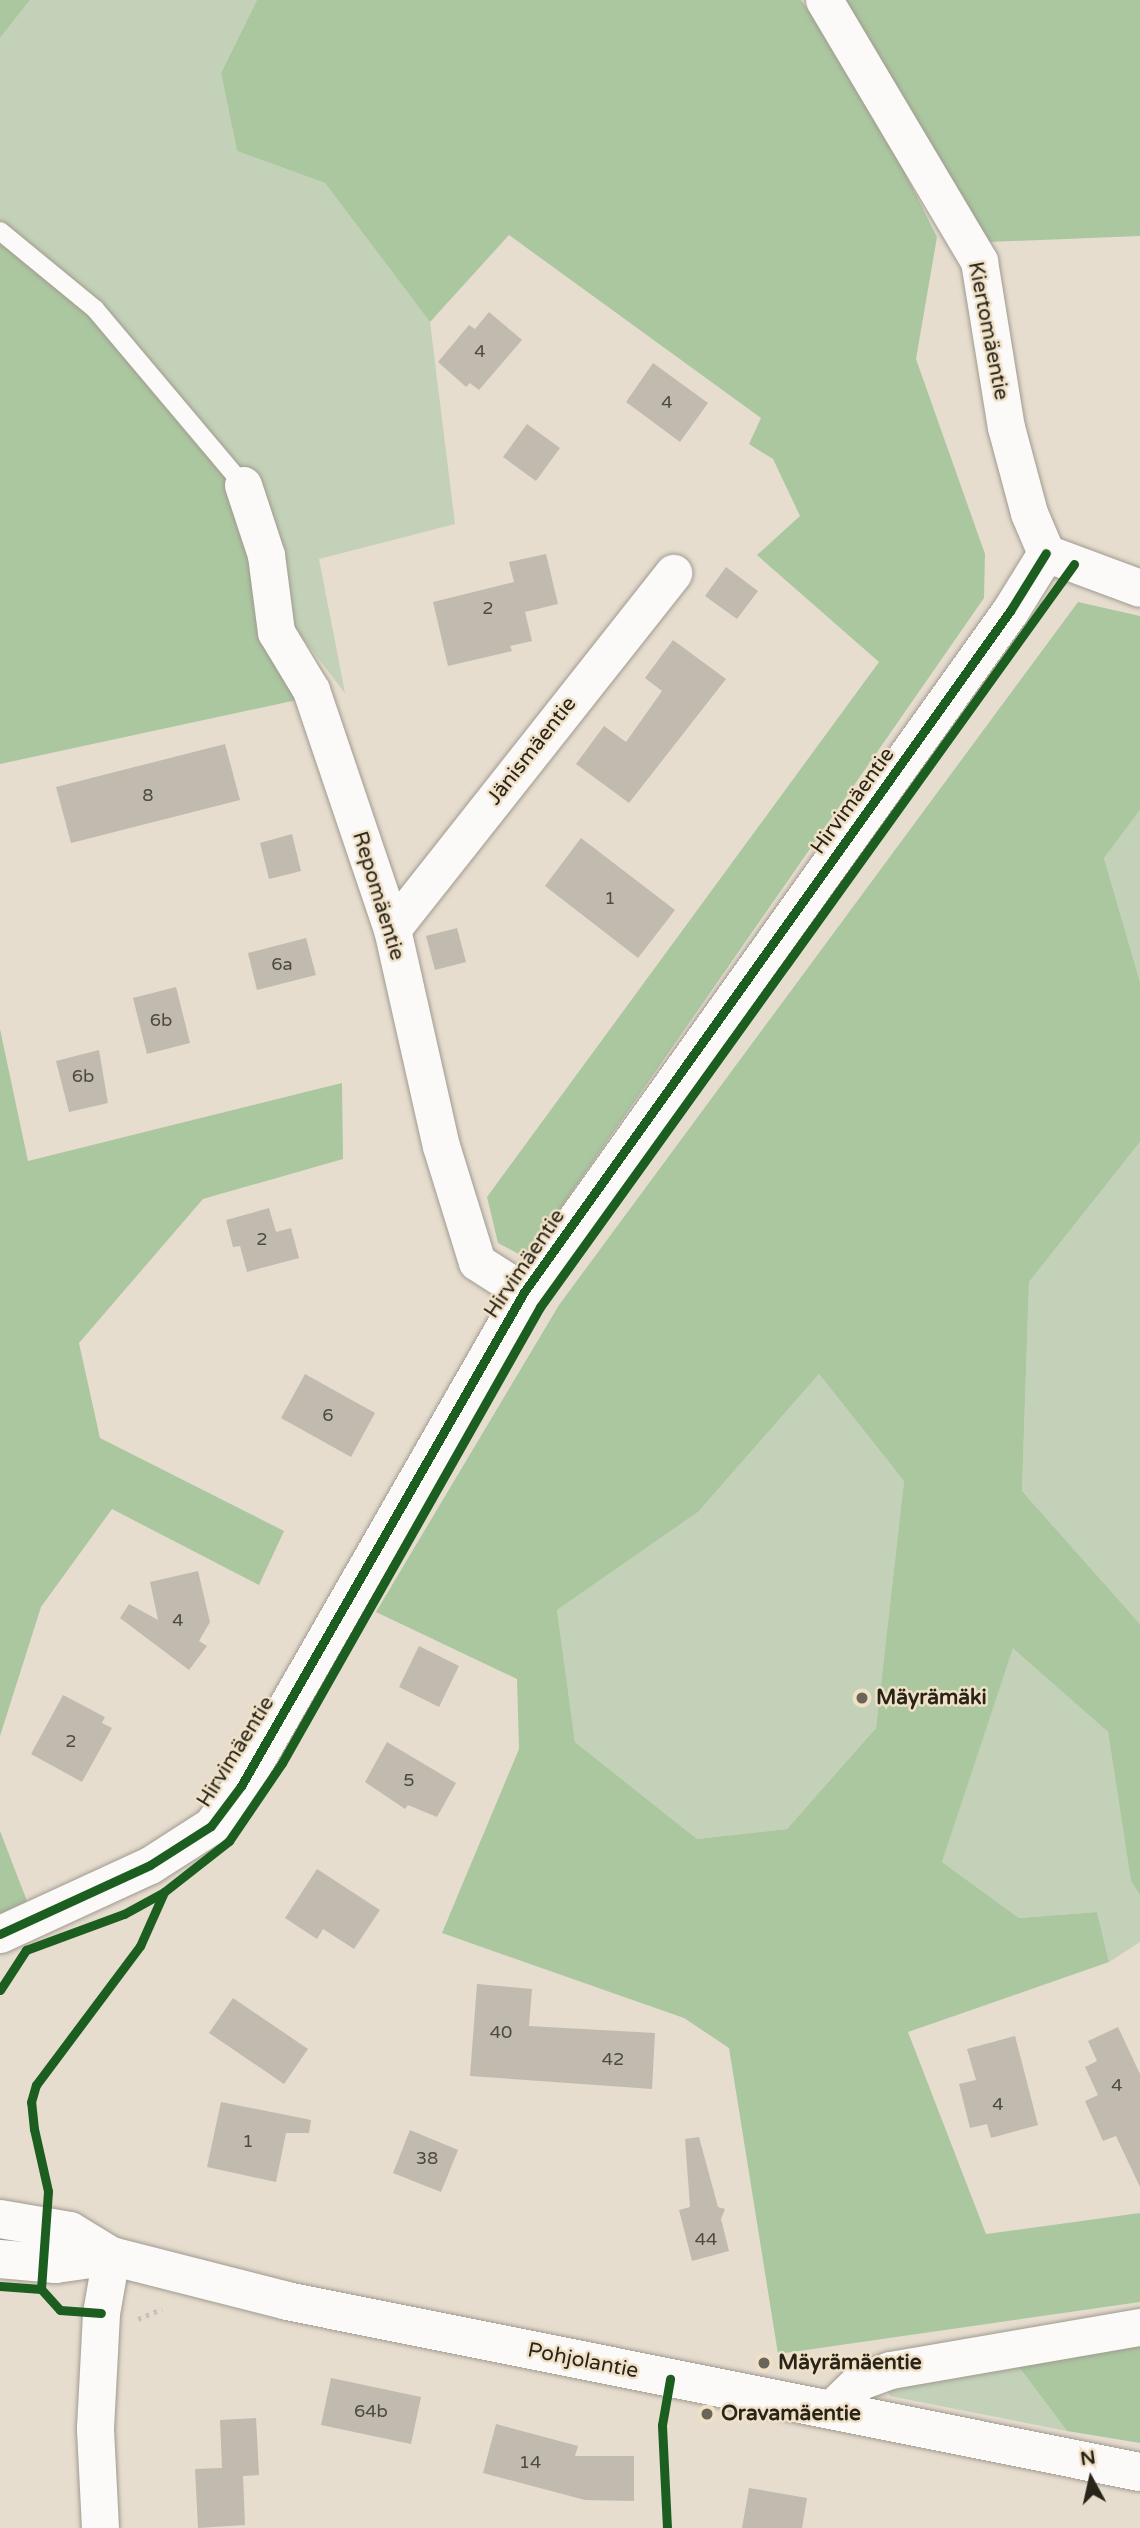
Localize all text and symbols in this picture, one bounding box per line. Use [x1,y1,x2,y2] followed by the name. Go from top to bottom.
[962,260,1014,402] street label: Kiertomäentie
[474,340,486,362] house number: 4
[661,391,673,413] house number: 4
[482,597,494,619] house number: 2
[482,692,582,810] street label: Jänismäentie
[806,743,900,859] street label: Hirvimäentie
[142,784,154,806] house number: 8
[346,828,410,964] street label: Repomäentie
[604,887,616,909] house number: 1
[271,953,293,975] house number: 6a
[150,1009,172,1031] house number: 6b
[72,1065,94,1087] house number: 6b
[479,1205,571,1323] street label: Hirvimäentie
[256,1228,268,1250] house number: 2
[322,1404,334,1426] house number: 6
[172,1609,184,1631] house number: 4
[876,1685,987,1711] place label: Mäyrämäki
[854,1690,870,1706] marker: Mäyrämäki
[192,1692,280,1812] street label: Hirvimäentie
[65,1730,77,1752] house number: 2
[403,1769,415,1791] house number: 5
[490,2021,512,2043] house number: 40
[602,2048,624,2070] house number: 42
[1111,2074,1123,2096] house number: 4
[992,2093,1004,2115] house number: 4
[242,2130,254,2152] house number: 1
[416,2147,438,2169] house number: 38
[695,2228,717,2250] house number: 44
[526,2338,640,2384] street label: Pohjolantie
[778,2350,922,2376] place label: Mäyrämäentie
[756,2355,772,2371] marker: Mäyrämäentie
[354,2400,388,2422] house number: 64b
[721,2401,861,2427] place label: Oravamäentie
[699,2406,715,2422] marker: Oravamäentie
[1056,2444,1126,2514] north arrow
[1079,2446,1097,2470] text: N
[519,2451,541,2473] house number: 14

